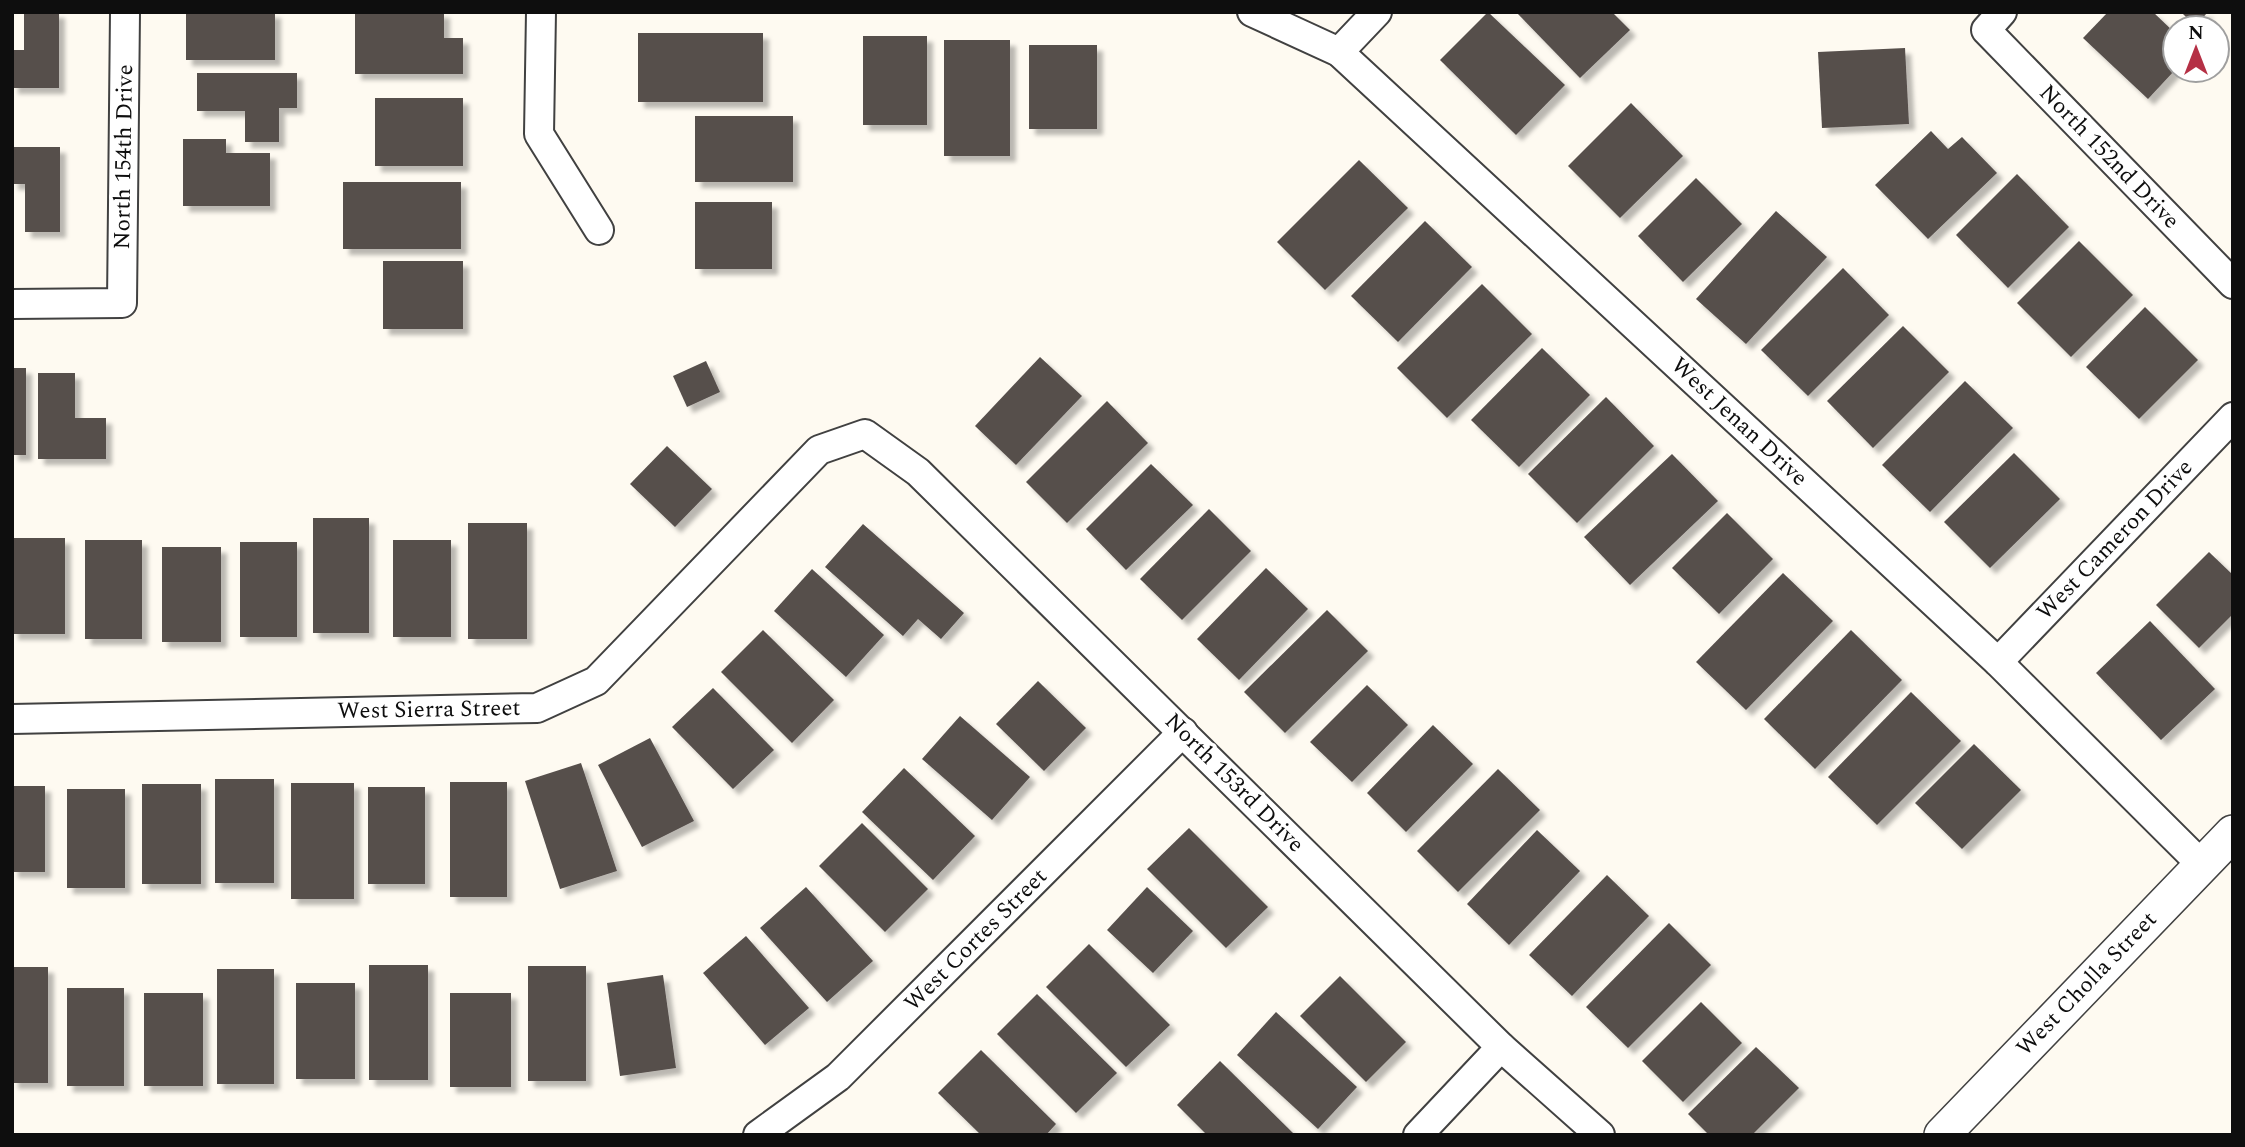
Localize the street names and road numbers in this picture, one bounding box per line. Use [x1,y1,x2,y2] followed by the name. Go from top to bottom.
[105,64,143,250] street label: North 154th Drive
[2030,76,2188,238] street label: North 152nd Drive
[1663,349,1815,495] street label: West Jenan Drive
[2029,451,2201,629] street label: West Cameron Drive
[337,691,521,729] street label: West Sierra Street
[1156,705,1312,861] street label: North 153rd Drive
[896,860,1056,1020] street label: West Cortes Street
[2008,903,2166,1065] street label: West Cholla Street

